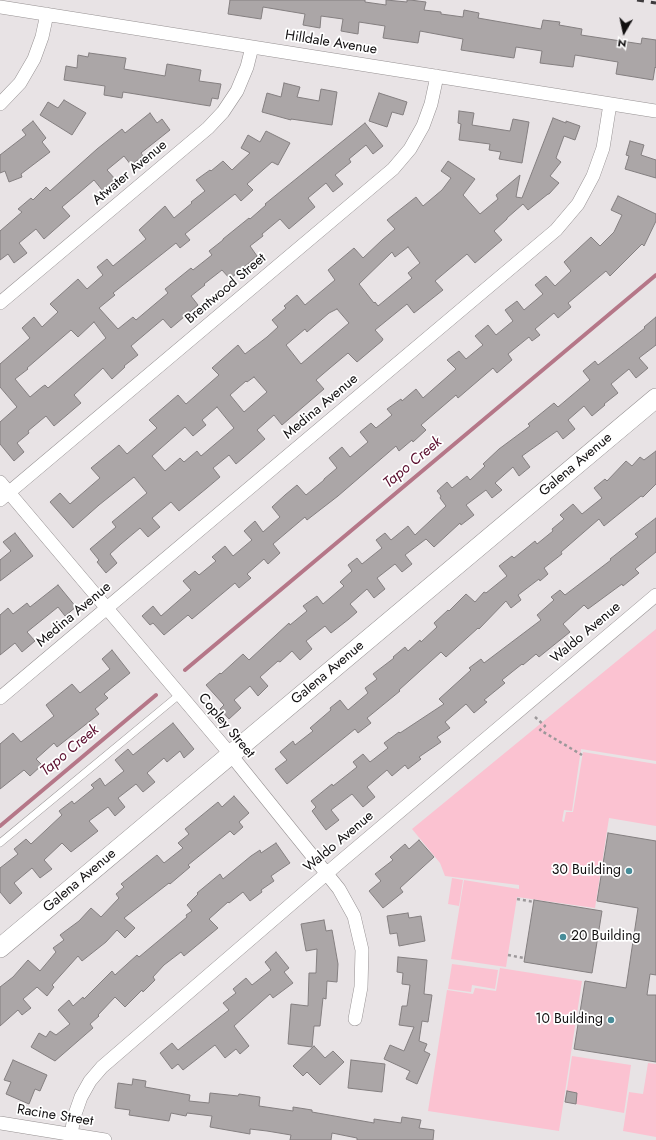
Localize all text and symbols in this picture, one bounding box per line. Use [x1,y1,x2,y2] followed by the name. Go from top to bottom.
[604,12,644,52] north arrow
[284,27,378,59] street label: Hilldale Avenue
[617,35,628,52] text: N
[89,137,171,209] street label: Atwater Avenue
[182,250,270,328] street label: Brentwood Street
[280,371,362,443] street label: Medina Avenue
[536,430,616,500] street label: Galena Avenue
[380,433,446,493] water label: Tapo Creek
[33,579,115,651] street label: Medina Avenue
[548,599,624,667] street label: Waldo Avenue
[288,638,368,708] street label: Galena Avenue
[194,690,258,762] street label: Copley Street
[37,721,103,781] water label: Tapo Creek
[301,808,377,876] street label: Waldo Avenue
[40,846,120,916] street label: Galena Avenue
[552,863,621,879] place label: 30 Building
[624,866,634,876] marker: 30 Building
[571,929,641,945] place label: 20 Building
[558,932,568,942] marker: 20 Building
[535,1012,603,1028] place label: 10 Building
[606,1015,616,1025] marker: 10 Building
[16,1102,94,1130] street label: Racine Street

